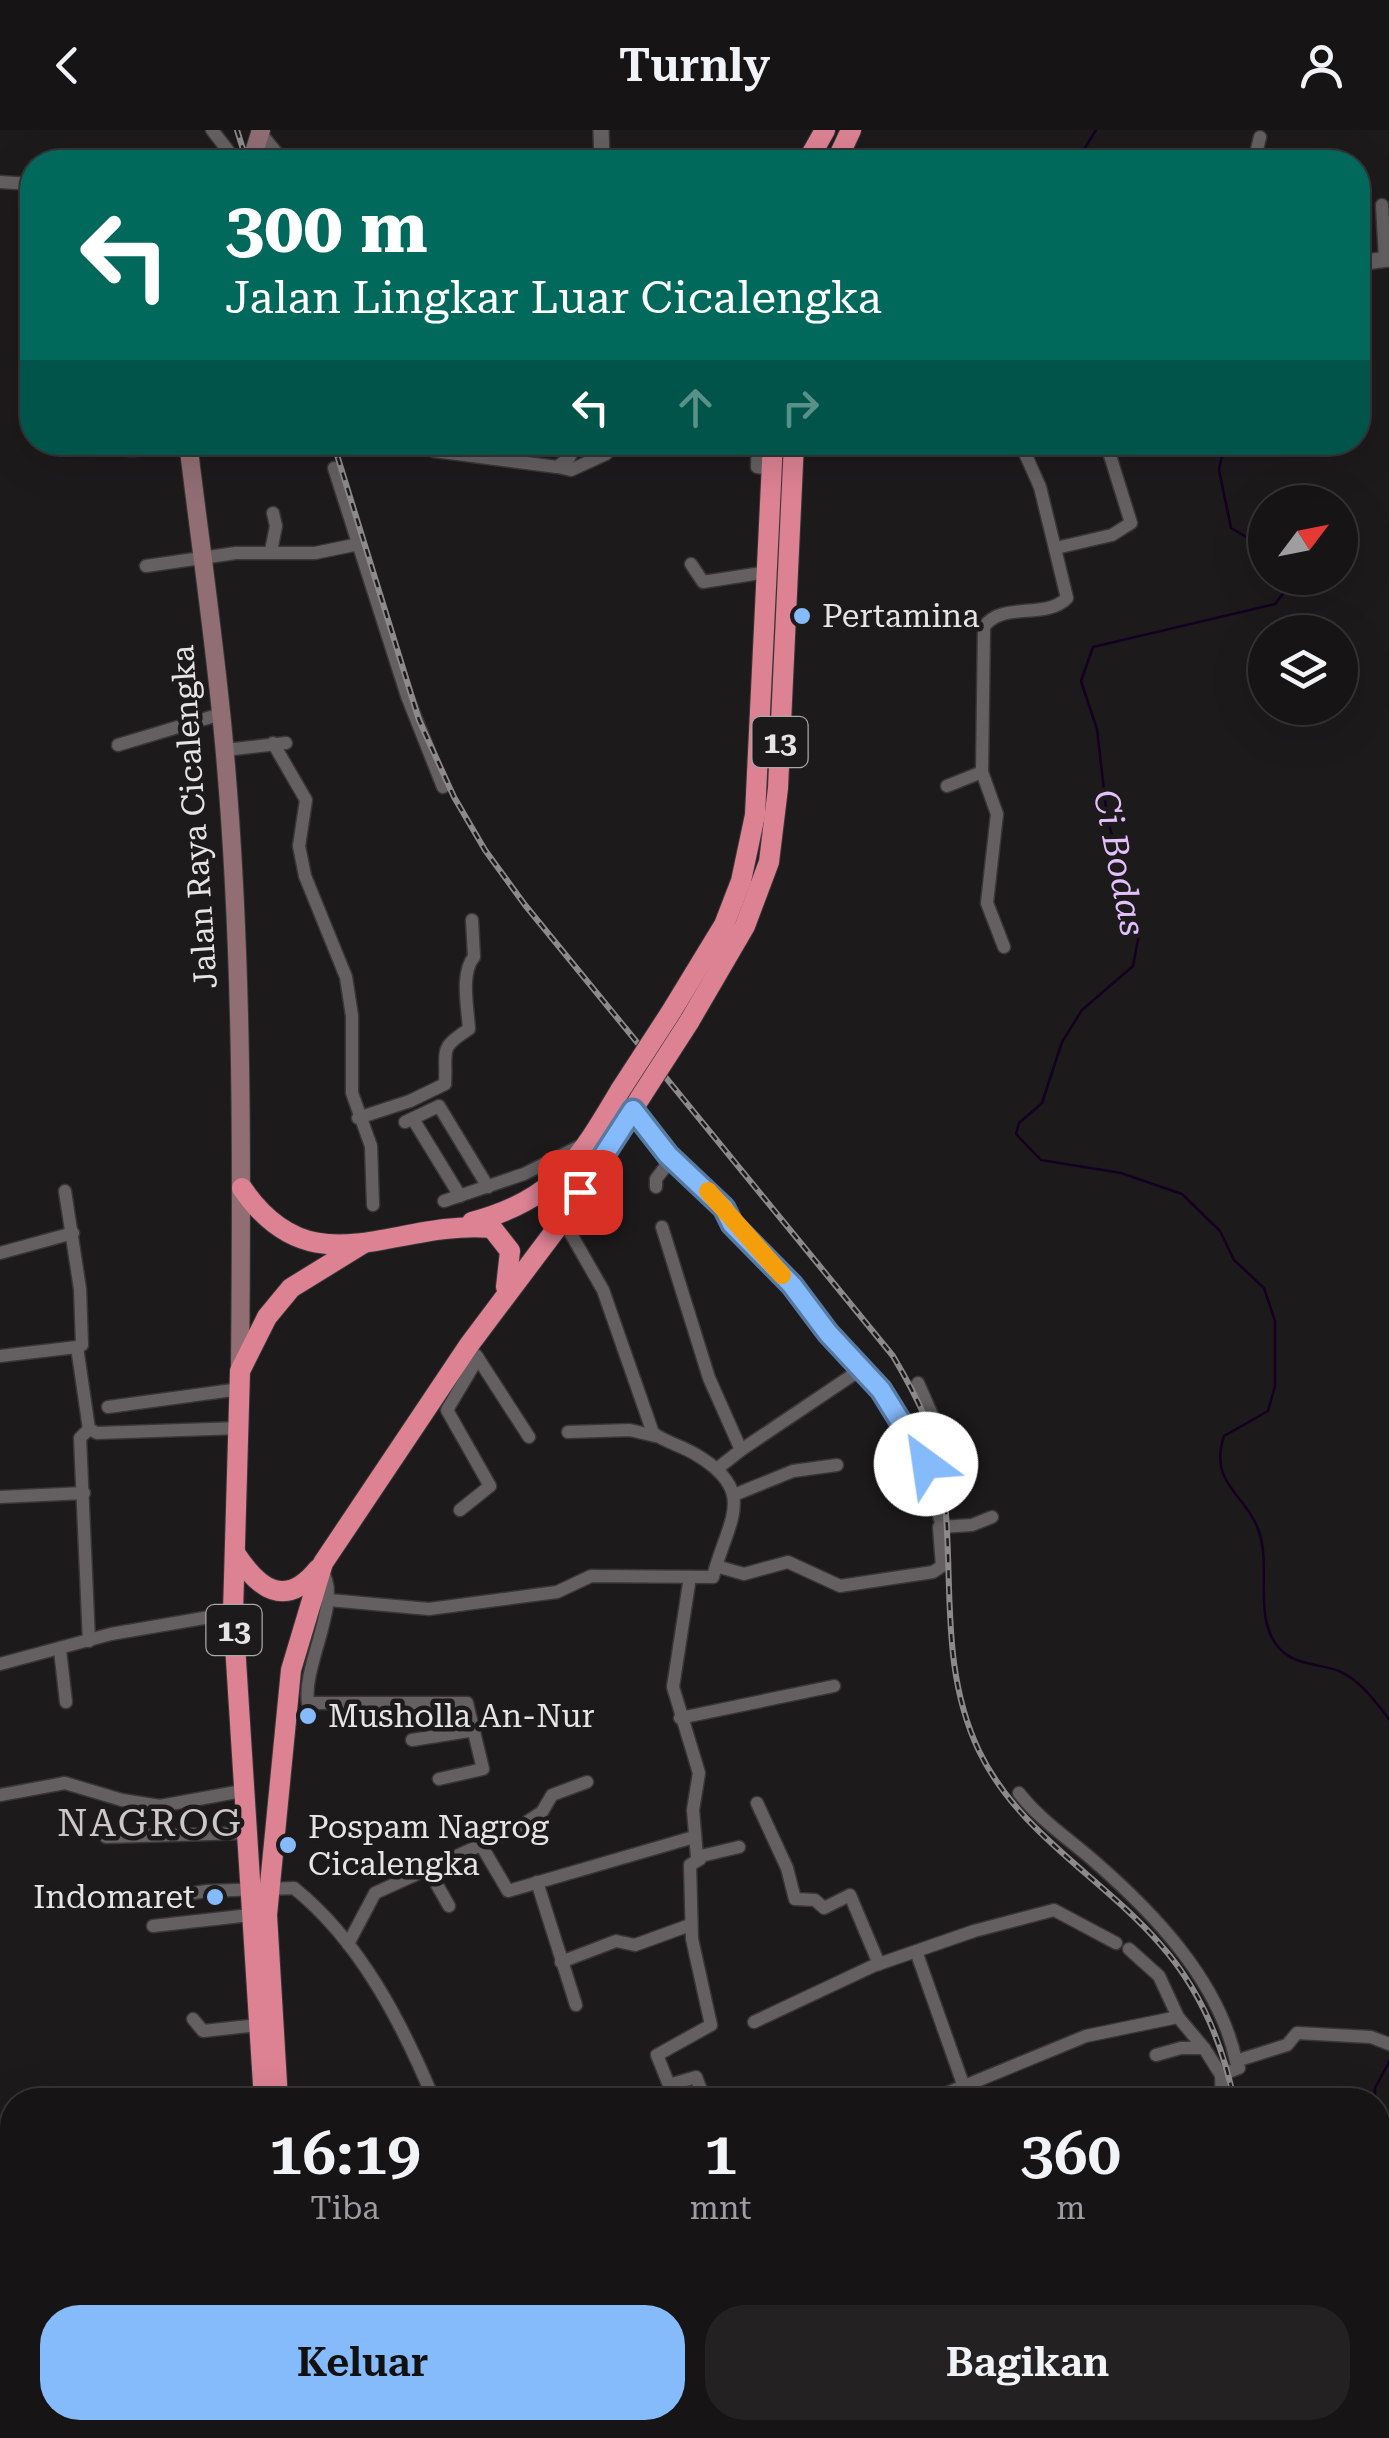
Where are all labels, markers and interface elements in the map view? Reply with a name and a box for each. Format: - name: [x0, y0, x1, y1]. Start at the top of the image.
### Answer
- icon: back: [40, 38, 95, 93]
- icon: person: [1294, 38, 1349, 93]
- text: Turnly: [619, 39, 770, 92]
- text: 300 m: [225, 187, 428, 269]
- icon: left: [60, 190, 190, 320]
- text: Jalan Lingkar Luar Cicalengka: [225, 271, 882, 324]
- icon: left: [563, 380, 618, 435]
- icon: ahead: [668, 380, 723, 435]
- icon: right: [773, 380, 828, 435]
- north arrow: [1248, 485, 1358, 595]
- map controls: [1248, 485, 1358, 725]
- place label: Pertamina: [822, 597, 980, 635]
- marker: Pertamina: [791, 605, 813, 627]
- button: layers: [1248, 615, 1358, 725]
- street label: Jalan Raya Cicalengka: [163, 644, 225, 990]
- road number: 13: [752, 717, 808, 767]
- water label: Ci Bodas: [1085, 786, 1153, 940]
- pin: [538, 1150, 623, 1235]
- icon: arrive: [553, 1165, 608, 1220]
- position arrow: [874, 1412, 978, 1516]
- road number: 13: [206, 1605, 262, 1655]
- place label: Musholla An-Nur: [328, 1697, 595, 1735]
- marker: Musholla An-Nur: [297, 1705, 319, 1727]
- district label: NAGROG: [57, 1801, 243, 1845]
- place label: Pospam Nagrog Cicalengka: [308, 1808, 550, 1883]
- marker: Pospam Nagrog Cicalengka: [277, 1834, 299, 1856]
- place label: Indomaret: [33, 1878, 195, 1916]
- marker: Indomaret: [204, 1886, 226, 1908]
- text: 16:19: [269, 2118, 421, 2189]
- text: 1: [704, 2118, 737, 2189]
- text: 360: [1020, 2118, 1121, 2189]
- text: Tiba: [310, 2189, 380, 2227]
- text: mnt: [690, 2189, 752, 2227]
- text: m: [1056, 2189, 1085, 2227]
- button: Keluar: [40, 2305, 685, 2420]
- button: Bagikan: [705, 2305, 1350, 2420]

